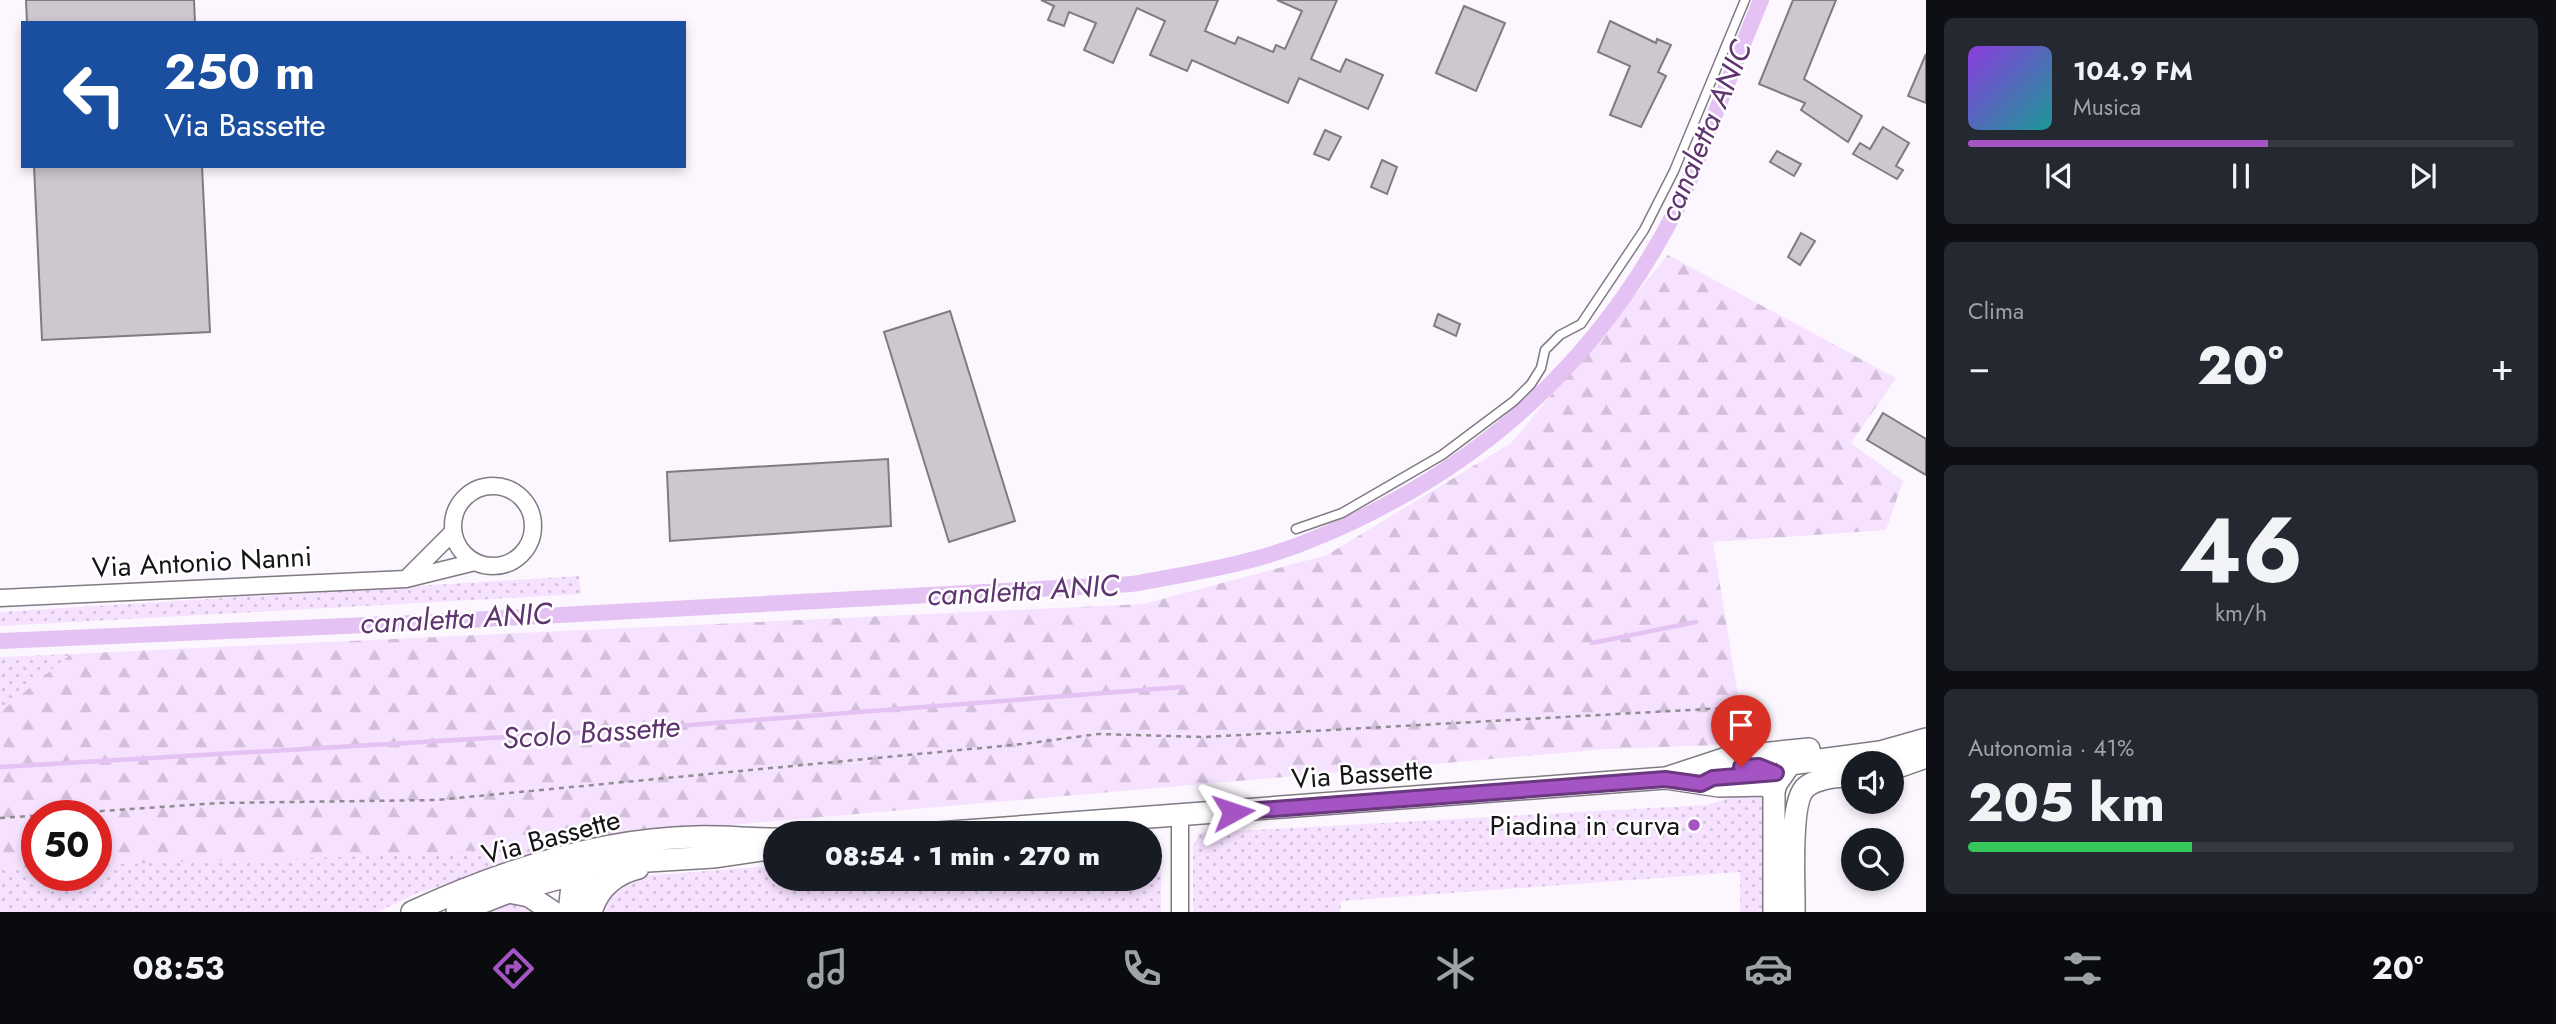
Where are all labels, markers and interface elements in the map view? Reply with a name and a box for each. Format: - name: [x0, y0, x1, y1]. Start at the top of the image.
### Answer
- water label: canaletta ANIC: [1648, 33, 1763, 228]
- text: 250 m: [164, 37, 315, 107]
- icon: left: [49, 49, 140, 140]
- text: 104.9 FM: [2073, 52, 2193, 90]
- text: Musica: [2073, 90, 2141, 124]
- text: Via Bassette: [164, 102, 326, 148]
- icon: previous: [2040, 157, 2078, 195]
- icon: pause: [2222, 157, 2260, 195]
- icon: next: [2404, 157, 2442, 195]
- text: Clima: [1968, 294, 2024, 328]
- text: 20°: [2197, 328, 2284, 404]
- text: −: [1968, 339, 1990, 394]
- text: +: [2491, 339, 2514, 394]
- text: 46: [2179, 485, 2303, 616]
- street label: Via Antonio Nanni: [91, 536, 313, 588]
- water label: canaletta ANIC: [926, 563, 1121, 617]
- water label: canaletta ANIC: [359, 591, 554, 645]
- text: km/h: [2215, 596, 2267, 630]
- pin: [1711, 695, 1771, 767]
- water label: Scolo Bassette: [501, 704, 681, 760]
- icon: arrive: [1722, 706, 1760, 744]
- text: Autonomia · 41%: [1968, 731, 2134, 765]
- street label: Via Bassette: [1290, 749, 1434, 799]
- map controls: [1841, 751, 1904, 891]
- button: sound: [1841, 751, 1904, 814]
- text: 205 km: [1968, 765, 2165, 841]
- position arrow: [1196, 775, 1270, 849]
- street label: Via Bassette: [477, 799, 625, 875]
- speed limit sign: 50: [21, 800, 112, 891]
- place label: Piadina in curva: [1489, 805, 1680, 846]
- marker: Piadina in curva: [1686, 817, 1702, 833]
- button: search: [1841, 828, 1904, 891]
- text: 08:54 · 1 min · 270 m: [825, 837, 1100, 875]
- icon: directions: [489, 944, 538, 993]
- icon: music: [803, 944, 852, 993]
- icon: phone: [1117, 944, 1166, 993]
- icon: climate: [1431, 944, 1480, 993]
- icon: car: [1744, 944, 1793, 993]
- icon: filters: [2058, 944, 2107, 993]
- text: 08:53: [132, 945, 224, 991]
- text: 20°: [2372, 945, 2424, 991]

